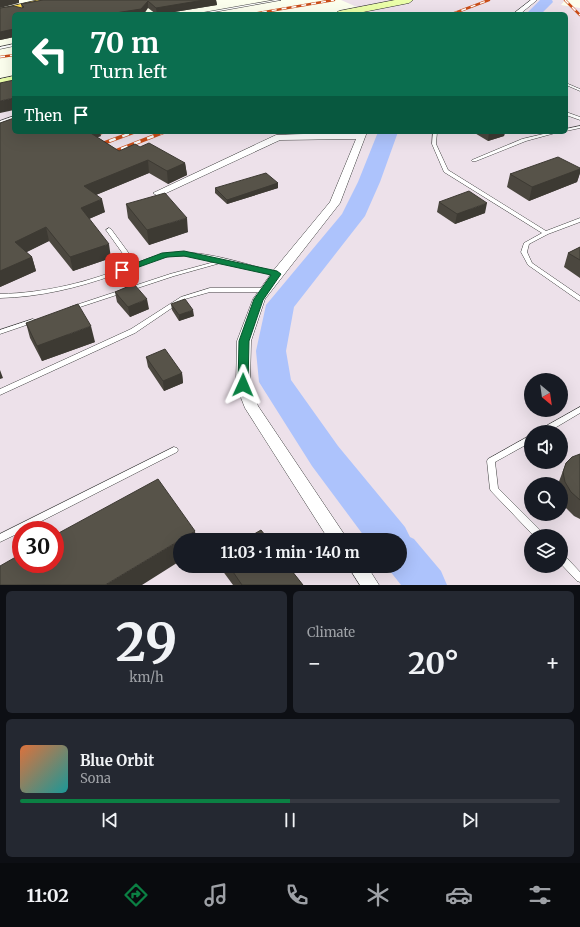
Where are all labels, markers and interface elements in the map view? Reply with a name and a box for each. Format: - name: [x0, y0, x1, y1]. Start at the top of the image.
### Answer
- text: 70 m: [90, 25, 159, 61]
- icon: left: [24, 28, 76, 80]
- text: Turn left: [90, 60, 167, 83]
- icon: arrive: [70, 104, 92, 126]
- text: Then: [24, 106, 62, 125]
- pin: [105, 253, 139, 287]
- icon: arrive: [111, 259, 133, 281]
- position arrow: [222, 364, 264, 406]
- north arrow: [524, 373, 568, 417]
- map controls: [524, 373, 568, 573]
- button: sound: [524, 425, 568, 469]
- button: search: [524, 477, 568, 521]
- speed limit sign: 30: [12, 521, 64, 573]
- button: layers: [524, 529, 568, 573]
- text: 11:03 · 1 min · 140 m: [220, 543, 360, 562]
- text: 29: [116, 610, 177, 675]
- text: Climate: [307, 624, 355, 641]
- text: 20°: [408, 644, 459, 682]
- text: −: [307, 649, 322, 677]
- text: +: [545, 649, 560, 677]
- text: km/h: [129, 669, 164, 686]
- text: Blue Orbit: [80, 751, 154, 770]
- text: Sona: [80, 770, 111, 787]
- icon: previous: [99, 809, 121, 831]
- icon: pause: [279, 809, 301, 831]
- icon: next: [459, 809, 481, 831]
- icon: directions: [122, 881, 150, 909]
- icon: music: [202, 881, 230, 909]
- icon: phone: [283, 881, 311, 909]
- icon: climate: [364, 881, 392, 909]
- icon: car: [445, 881, 473, 909]
- icon: filters: [526, 881, 554, 909]
- text: 11:02: [26, 884, 69, 907]

